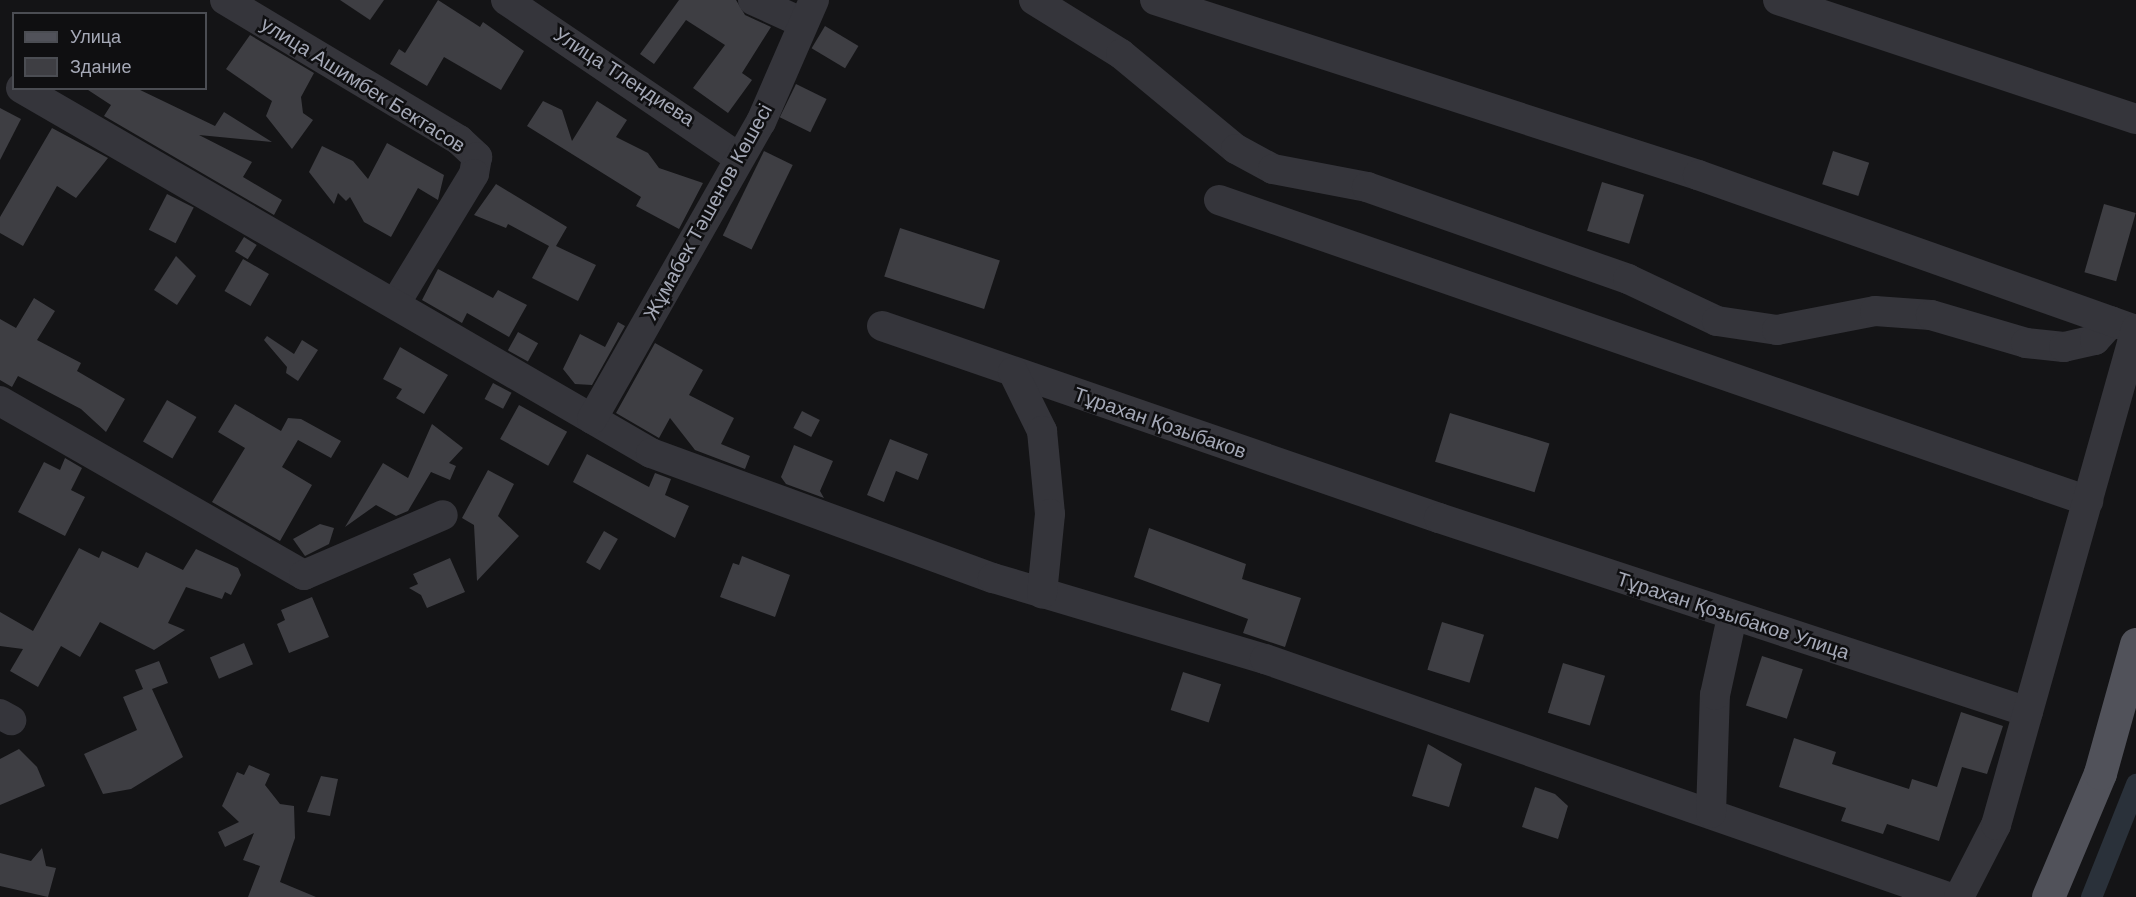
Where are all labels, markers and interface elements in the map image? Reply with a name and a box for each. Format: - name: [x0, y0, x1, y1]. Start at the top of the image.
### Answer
- legend: [12, 12, 207, 90]
- street label: улица Ашимбек Бектасов: [256, 12, 470, 158]
- street label: Улица Тлендиева: [549, 23, 699, 131]
- text: Улица: [70, 27, 121, 47]
- text: Здание: [70, 57, 131, 77]
- street label: Жұмабек Тәшенов Көшесі: [639, 100, 777, 324]
- street label: Тұрахан Қозыбаков: [1071, 382, 1249, 464]
- street label: Тұрахан Қозыбаков Улица: [1614, 567, 1852, 665]

